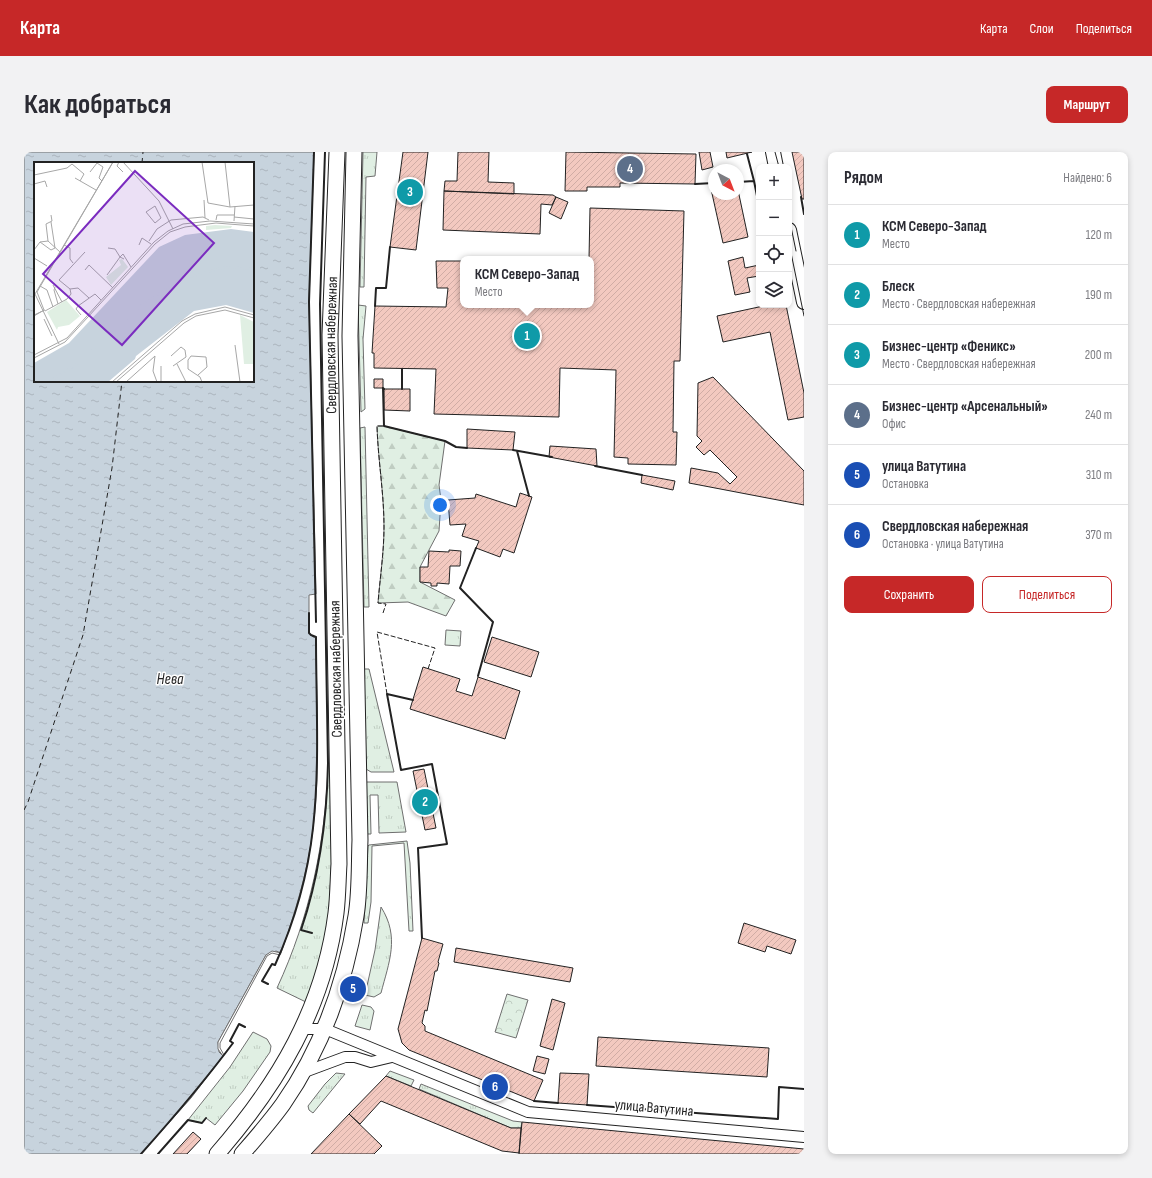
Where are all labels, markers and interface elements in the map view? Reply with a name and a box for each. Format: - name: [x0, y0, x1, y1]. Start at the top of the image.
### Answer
- text: Карта: [20, 17, 60, 40]
- text: Карта: [980, 20, 1008, 37]
- text: Слои: [1030, 20, 1054, 37]
- text: Поделиться: [1076, 20, 1132, 37]
- button: Маршрут: [1046, 86, 1128, 123]
- text: Как добраться: [24, 88, 171, 121]
- pin: 4: [617, 154, 643, 184]
- inset map: [34, 162, 254, 382]
- north arrow: [708, 164, 744, 200]
- map controls: [756, 164, 792, 308]
- button: +: [756, 164, 792, 200]
- text: Рядом: [844, 168, 883, 188]
- text: Найдено: 6: [1063, 170, 1112, 186]
- pin: 3: [397, 177, 423, 207]
- button: −: [756, 200, 792, 236]
- text: КСМ Северо-Запад: [882, 217, 987, 236]
- text: 1: [854, 227, 860, 243]
- text: 120 m: [1086, 227, 1112, 243]
- button: locate: [756, 236, 792, 272]
- text: Место: [882, 236, 910, 252]
- popup: [460, 256, 594, 308]
- text: КСМ Северо-Запад: [475, 265, 579, 284]
- button: layers: [756, 272, 792, 308]
- street label: Свердловская набережная: [320, 276, 342, 414]
- text: Блеск: [882, 277, 915, 296]
- text: Место: [475, 284, 503, 300]
- text: 2: [854, 287, 860, 303]
- text: 190 m: [1085, 287, 1112, 303]
- text: Место · Свердловская набережная: [882, 296, 1036, 312]
- pin: 1: [514, 321, 540, 351]
- text: Бизнес-центр «Феникс»: [882, 337, 1016, 356]
- text: 3: [854, 347, 860, 363]
- text: 200 m: [1085, 347, 1112, 363]
- text: Место · Свердловская набережная: [882, 356, 1036, 372]
- text: Бизнес-центр «Арсенальный»: [882, 397, 1048, 416]
- text: 4: [854, 407, 860, 423]
- text: 240 m: [1085, 407, 1112, 423]
- text: Офис: [882, 416, 906, 432]
- text: улица Ватутина: [882, 457, 966, 476]
- text: 5: [854, 467, 860, 483]
- text: 310 m: [1086, 467, 1112, 483]
- text: Остановка: [882, 476, 929, 492]
- your location: [430, 495, 450, 515]
- text: Свердловская набережная: [882, 517, 1028, 536]
- text: 6: [854, 527, 860, 543]
- text: 370 m: [1085, 527, 1112, 543]
- text: Остановка · улица Ватутина: [882, 536, 1004, 552]
- button: Сохранить: [844, 576, 974, 613]
- button: Поделиться: [982, 576, 1112, 613]
- street label: Свердловская набережная: [325, 600, 347, 738]
- water label: Нева: [156, 670, 184, 689]
- pin: 2: [412, 787, 438, 817]
- pin: 5: [340, 974, 366, 1004]
- pin: 6: [482, 1072, 508, 1102]
- street label: улица Ватутина: [614, 1095, 694, 1121]

